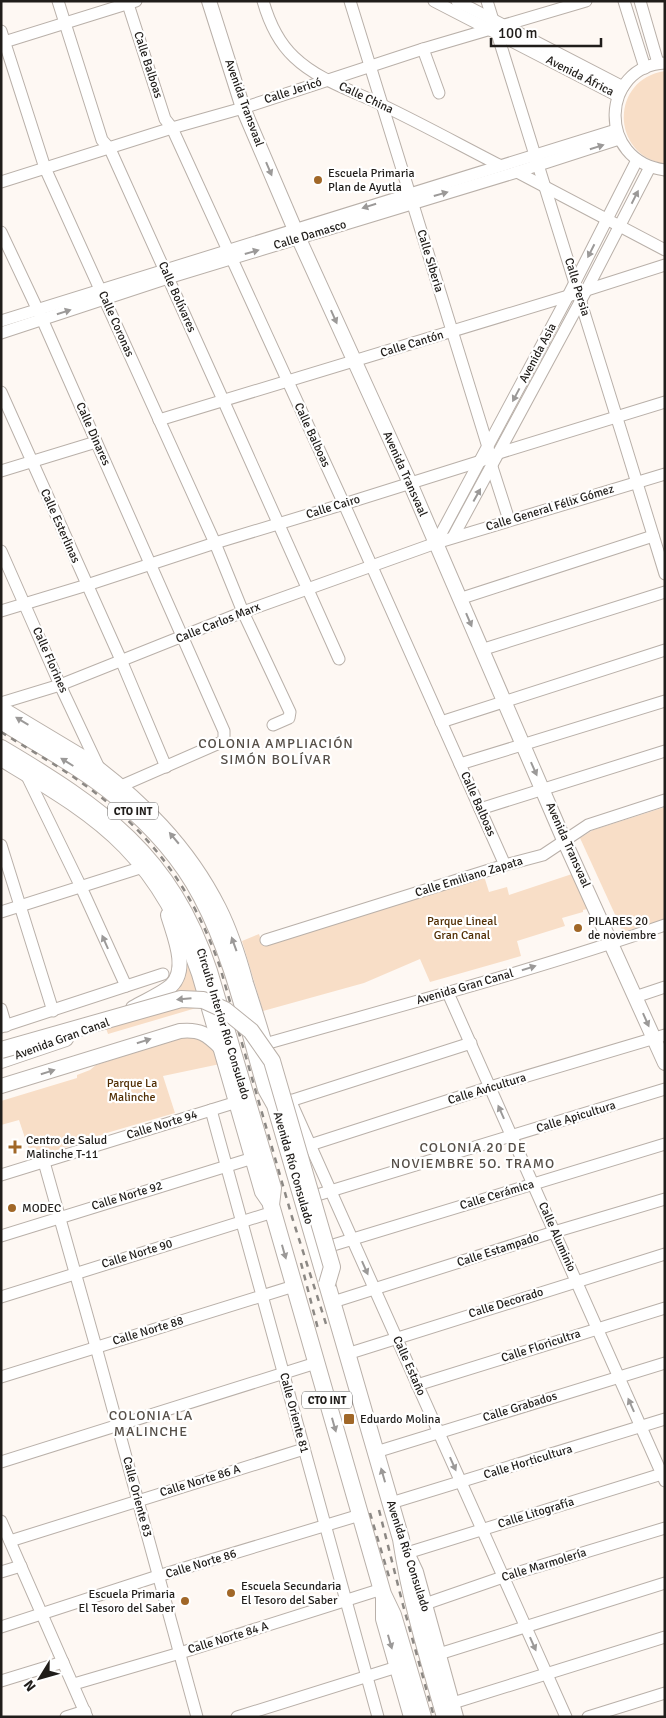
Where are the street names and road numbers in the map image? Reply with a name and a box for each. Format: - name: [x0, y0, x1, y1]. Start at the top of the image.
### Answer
- street label: Calle Balboas: [130, 30, 166, 100]
- street label: Avenida África: [543, 52, 617, 100]
- street label: Avenida Transvaal: [221, 57, 267, 149]
- street label: Calle Jericó: [262, 75, 324, 107]
- street label: Calle China: [336, 79, 396, 117]
- street label: Calle Damasco: [272, 217, 348, 253]
- street label: Calle Siberia: [413, 228, 447, 294]
- street label: Calle Persia: [561, 256, 593, 318]
- street label: Calle Bolívares: [155, 259, 199, 335]
- street label: Calle Coronas: [95, 289, 137, 359]
- street label: Avenida Asia: [516, 321, 560, 385]
- street label: Calle Cantón: [379, 327, 445, 361]
- street label: Calle Dinares: [72, 400, 114, 468]
- street label: Calle Balboas: [291, 400, 333, 470]
- street label: Avenida Transvaal: [379, 429, 431, 520]
- street label: Calle General Félix Gómez: [484, 481, 616, 535]
- street label: Calle Esterlinas: [37, 486, 83, 566]
- street label: Calle Cairo: [304, 492, 362, 522]
- street label: Calle Carlos Marx: [174, 599, 263, 647]
- street label: Calle Florines: [29, 625, 71, 695]
- street label: Calle Balboas: [457, 769, 499, 839]
- street label: Avenida Transvaal: [542, 800, 594, 891]
- road number: CTO INT: [108, 802, 158, 819]
- street label: Calle Emiliano Zapata: [413, 853, 525, 901]
- street label: Circuito Interior Río Consulado: [193, 946, 253, 1102]
- street label: Avenida Gran Canal: [415, 966, 516, 1008]
- street label: Avenida Gran Canal: [12, 1015, 112, 1063]
- street label: Calle Avicultura: [446, 1070, 528, 1108]
- street label: Calle Apicultura: [534, 1098, 618, 1136]
- street label: Calle Norte 94: [125, 1107, 200, 1143]
- street label: Avenida Río Consulado: [270, 1110, 316, 1226]
- street label: Calle Cerámica: [458, 1177, 536, 1213]
- street label: Calle Norte 92: [90, 1178, 164, 1214]
- street label: Calle Aluminio: [535, 1200, 579, 1274]
- street label: Calle Estampado: [455, 1230, 541, 1270]
- street label: Calle Norte 90: [100, 1236, 174, 1272]
- street label: Calle Decorado: [467, 1285, 545, 1321]
- street label: Calle Norte 88: [111, 1313, 185, 1349]
- street label: Calle Floricultra: [499, 1326, 583, 1366]
- street label: Calle Estaño: [389, 1334, 429, 1398]
- street label: Calle Oriente 81: [276, 1371, 312, 1455]
- street label: Calle Grabados: [481, 1389, 559, 1425]
- road number: CTO INT: [302, 1392, 352, 1408]
- street label: Calle Horticultura: [482, 1441, 574, 1483]
- street label: Calle Oriente 83: [119, 1455, 155, 1539]
- street label: Calle Norte 86 A: [158, 1461, 243, 1500]
- street label: Calle Litografía: [496, 1494, 576, 1532]
- street label: Avenida Río Consulado: [383, 1498, 433, 1614]
- street label: Calle Marmolería: [500, 1545, 588, 1585]
- street label: Calle Norte 86: [164, 1546, 238, 1582]
- street label: Calle Norte 84 A: [186, 1618, 271, 1657]

